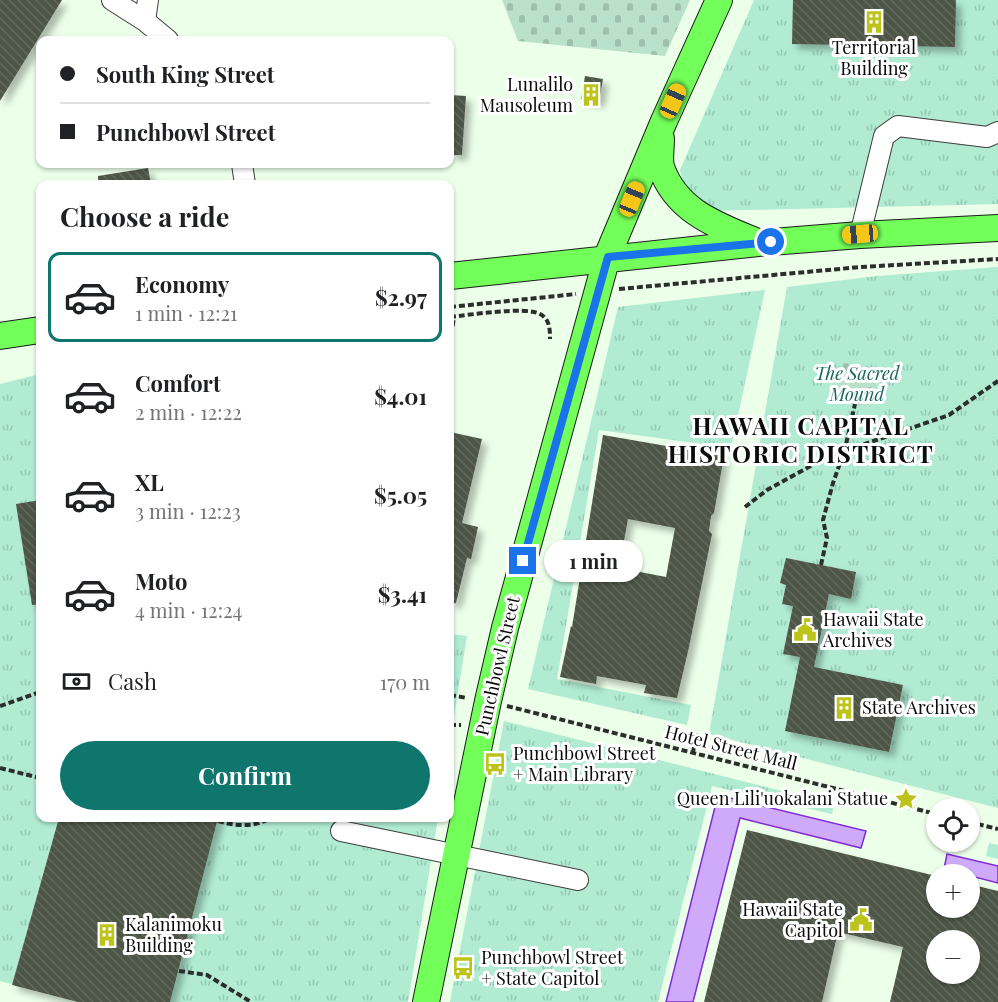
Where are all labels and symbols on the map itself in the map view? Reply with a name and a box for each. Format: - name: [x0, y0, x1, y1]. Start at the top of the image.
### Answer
- building icon: Territorial Building: [861, 9, 887, 35]
- place label: Territorial Building: [832, 35, 916, 80]
- place label: Lunalilo Mausoleum: [480, 72, 573, 117]
- car: [657, 81, 689, 121]
- building icon: Lunalilo Mausoleum: [578, 82, 604, 108]
- car: [617, 179, 647, 219]
- car: [841, 223, 879, 245]
- route start: [757, 228, 784, 255]
- park label: The Sacred Mound: [815, 361, 901, 406]
- district label: HAWAII CAPITAL HISTORIC DISTRICT: [668, 409, 934, 469]
- callout: 1 min: [544, 540, 643, 582]
- route end: [509, 547, 536, 574]
- street label: Punchbowl Street: [469, 593, 525, 738]
- place label: Hawaii State Archives: [822, 607, 924, 652]
- public building icon: Hawaii State Archives: [792, 617, 818, 643]
- building icon: State Archives: [831, 695, 857, 721]
- place label: State Archives: [862, 695, 976, 719]
- street label: Hotel Street Mall: [663, 719, 800, 775]
- place label: Punchbowl Street + Main Library: [513, 741, 656, 786]
- bus stop icon: Punchbowl Street + Main Library: [482, 751, 508, 777]
- place label: Queen Lili'uokalani Statue: [677, 786, 888, 810]
- place icon: Queen Lili'uokalani Statue: [893, 786, 919, 812]
- place label: Hawaii State Capitol: [742, 897, 843, 942]
- public building icon: Hawaii State Capitol: [848, 907, 874, 933]
- place label: Kalanimoku Building: [125, 912, 222, 957]
- building icon: Kalanimoku Building: [94, 922, 120, 948]
- place label: Punchbowl Street + State Capitol: [481, 945, 624, 990]
- bus stop icon: Punchbowl Street + State Capitol: [450, 955, 476, 981]

